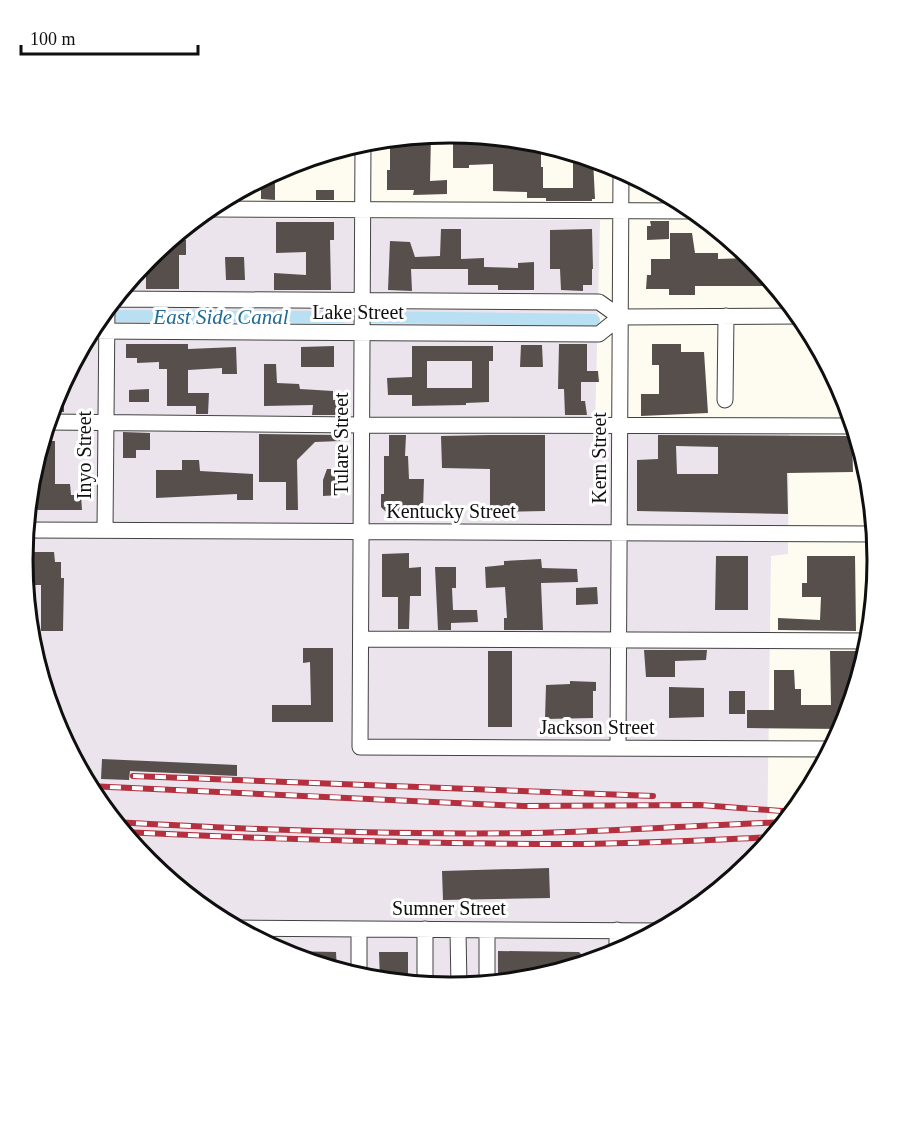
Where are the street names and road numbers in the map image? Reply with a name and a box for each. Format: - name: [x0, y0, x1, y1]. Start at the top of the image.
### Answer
- street label: Lake Street: [312, 301, 404, 323]
- street label: Tulare Street: [330, 392, 352, 496]
- street label: Inyo Street: [73, 410, 96, 499]
- street label: Kern Street: [588, 412, 610, 504]
- street label: Kentucky Street: [386, 500, 516, 523]
- street label: Jackson Street: [540, 716, 655, 738]
- street label: Sumner Street: [392, 897, 506, 919]

